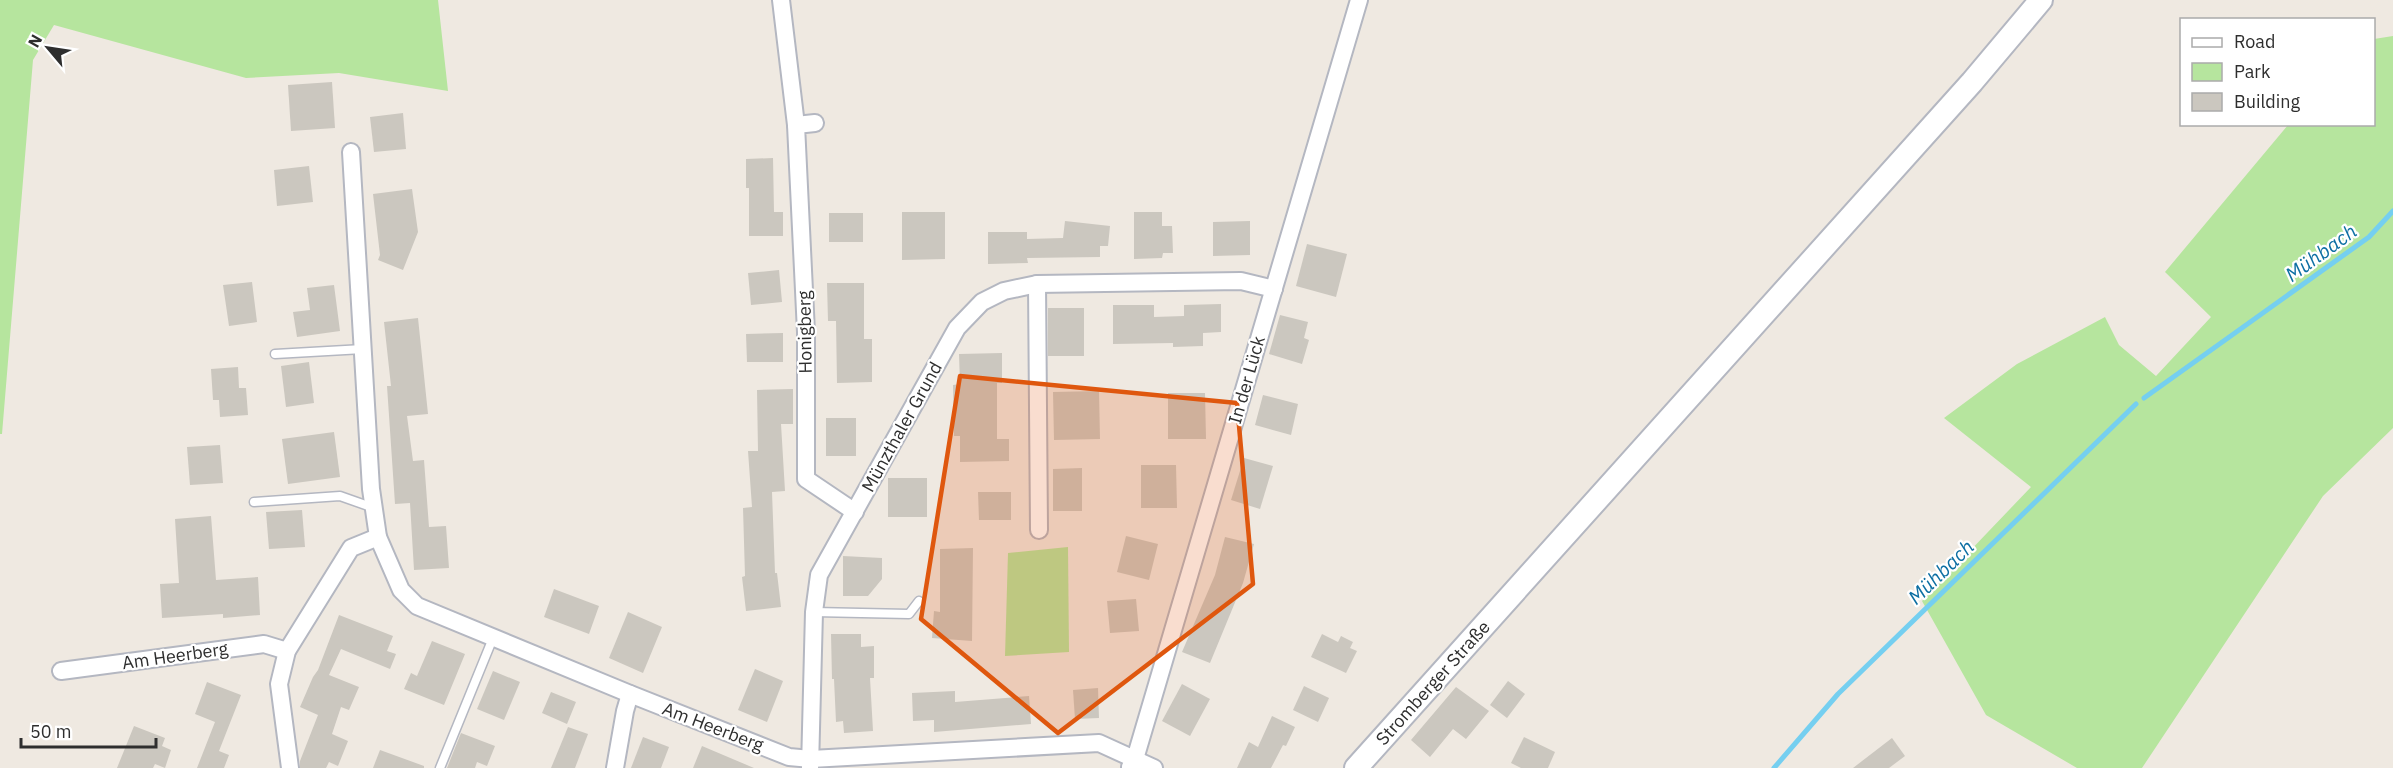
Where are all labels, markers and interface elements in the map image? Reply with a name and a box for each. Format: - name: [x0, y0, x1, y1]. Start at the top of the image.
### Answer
- north arrow: [18, 18, 78, 78]
- legend: [2180, 18, 2375, 126]
- text: Road: [2234, 30, 2275, 53]
- text: N: [23, 31, 46, 51]
- text: Park: [2234, 60, 2271, 83]
- text: Building: [2234, 90, 2301, 113]
- water label: Mühbach: [2279, 217, 2362, 288]
- street label: Honigberg: [792, 290, 817, 374]
- street label: In der Lück: [1223, 333, 1270, 427]
- street label: Münzthaler Grund: [856, 358, 947, 496]
- water label: Mühbach: [1902, 533, 1980, 610]
- street label: Stromberger Straße: [1371, 615, 1495, 750]
- street label: Am Heerberg: [121, 637, 230, 674]
- street label: Am Heerberg: [659, 697, 768, 757]
- scale bar: [21, 711, 156, 749]
- text: 50 m: [30, 720, 72, 743]

